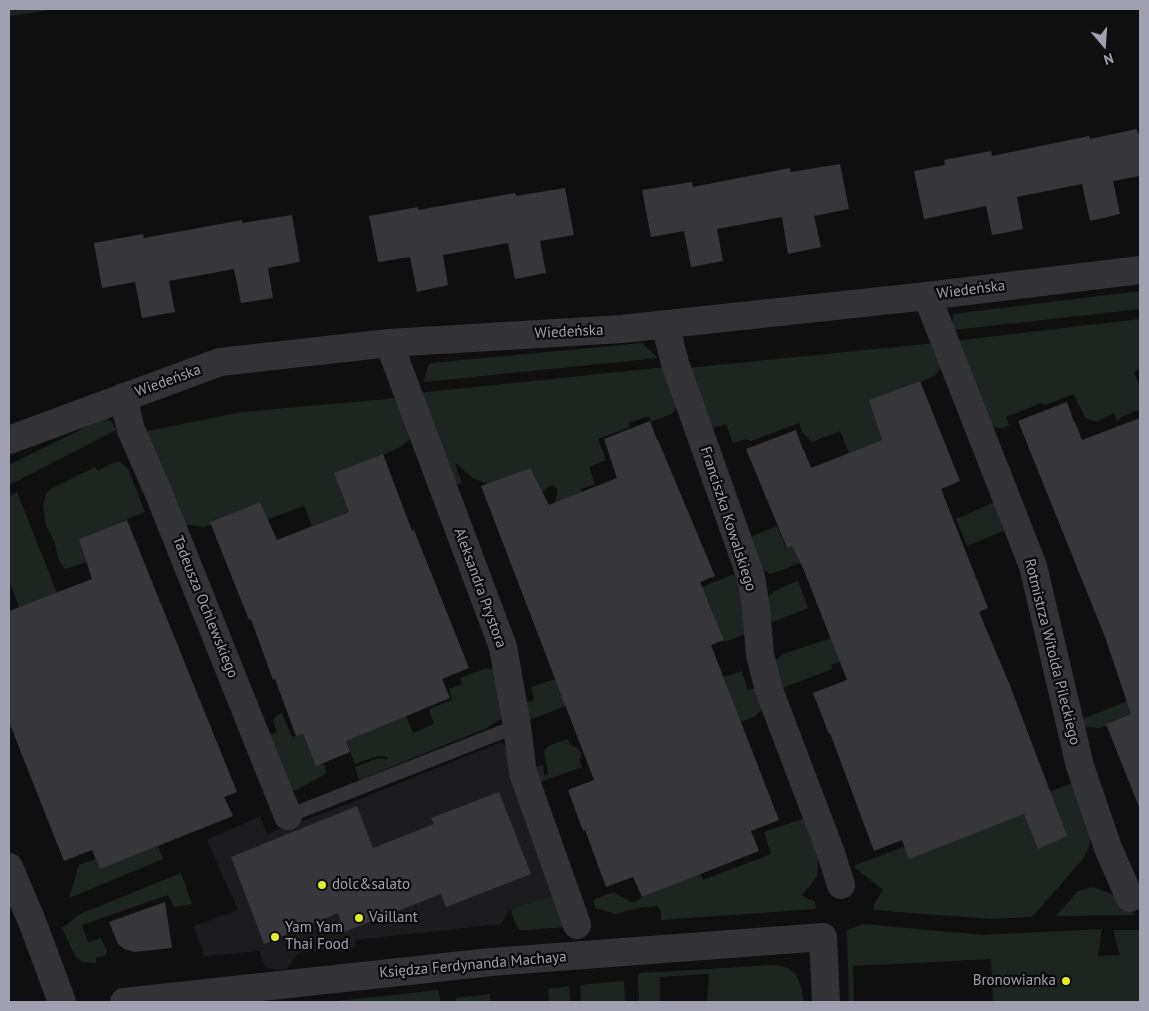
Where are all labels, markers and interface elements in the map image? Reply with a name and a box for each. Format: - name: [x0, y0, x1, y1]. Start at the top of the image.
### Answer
- north arrow: [1079, 20, 1129, 70]
- text: N: [1101, 49, 1116, 69]
- street label: Wiedeńska: [936, 277, 1006, 303]
- street label: Wiedeńska: [534, 321, 604, 343]
- street label: Wiedeńska: [133, 361, 203, 401]
- street label: Franciszka Kowalskiego: [696, 444, 760, 594]
- street label: Aleksandra Prystora: [450, 526, 510, 650]
- street label: Tadeusza Ochlewskiego: [168, 533, 242, 681]
- street label: Rotmistrza Witolda Pileckiego: [1020, 557, 1084, 747]
- place label: dolc&salato: [332, 876, 410, 894]
- marker: dolc&salato: [316, 879, 328, 891]
- place label: Vaillant: [369, 909, 418, 927]
- marker: Vaillant: [353, 912, 365, 924]
- place label: Yam Yam Thai Food: [285, 919, 349, 954]
- marker: Yam Yam Thai Food: [269, 931, 281, 943]
- street label: Księdza Ferdynanda Machaya: [379, 948, 567, 982]
- place label: Bronowianka: [973, 972, 1056, 990]
- marker: Bronowianka: [1060, 975, 1072, 987]

